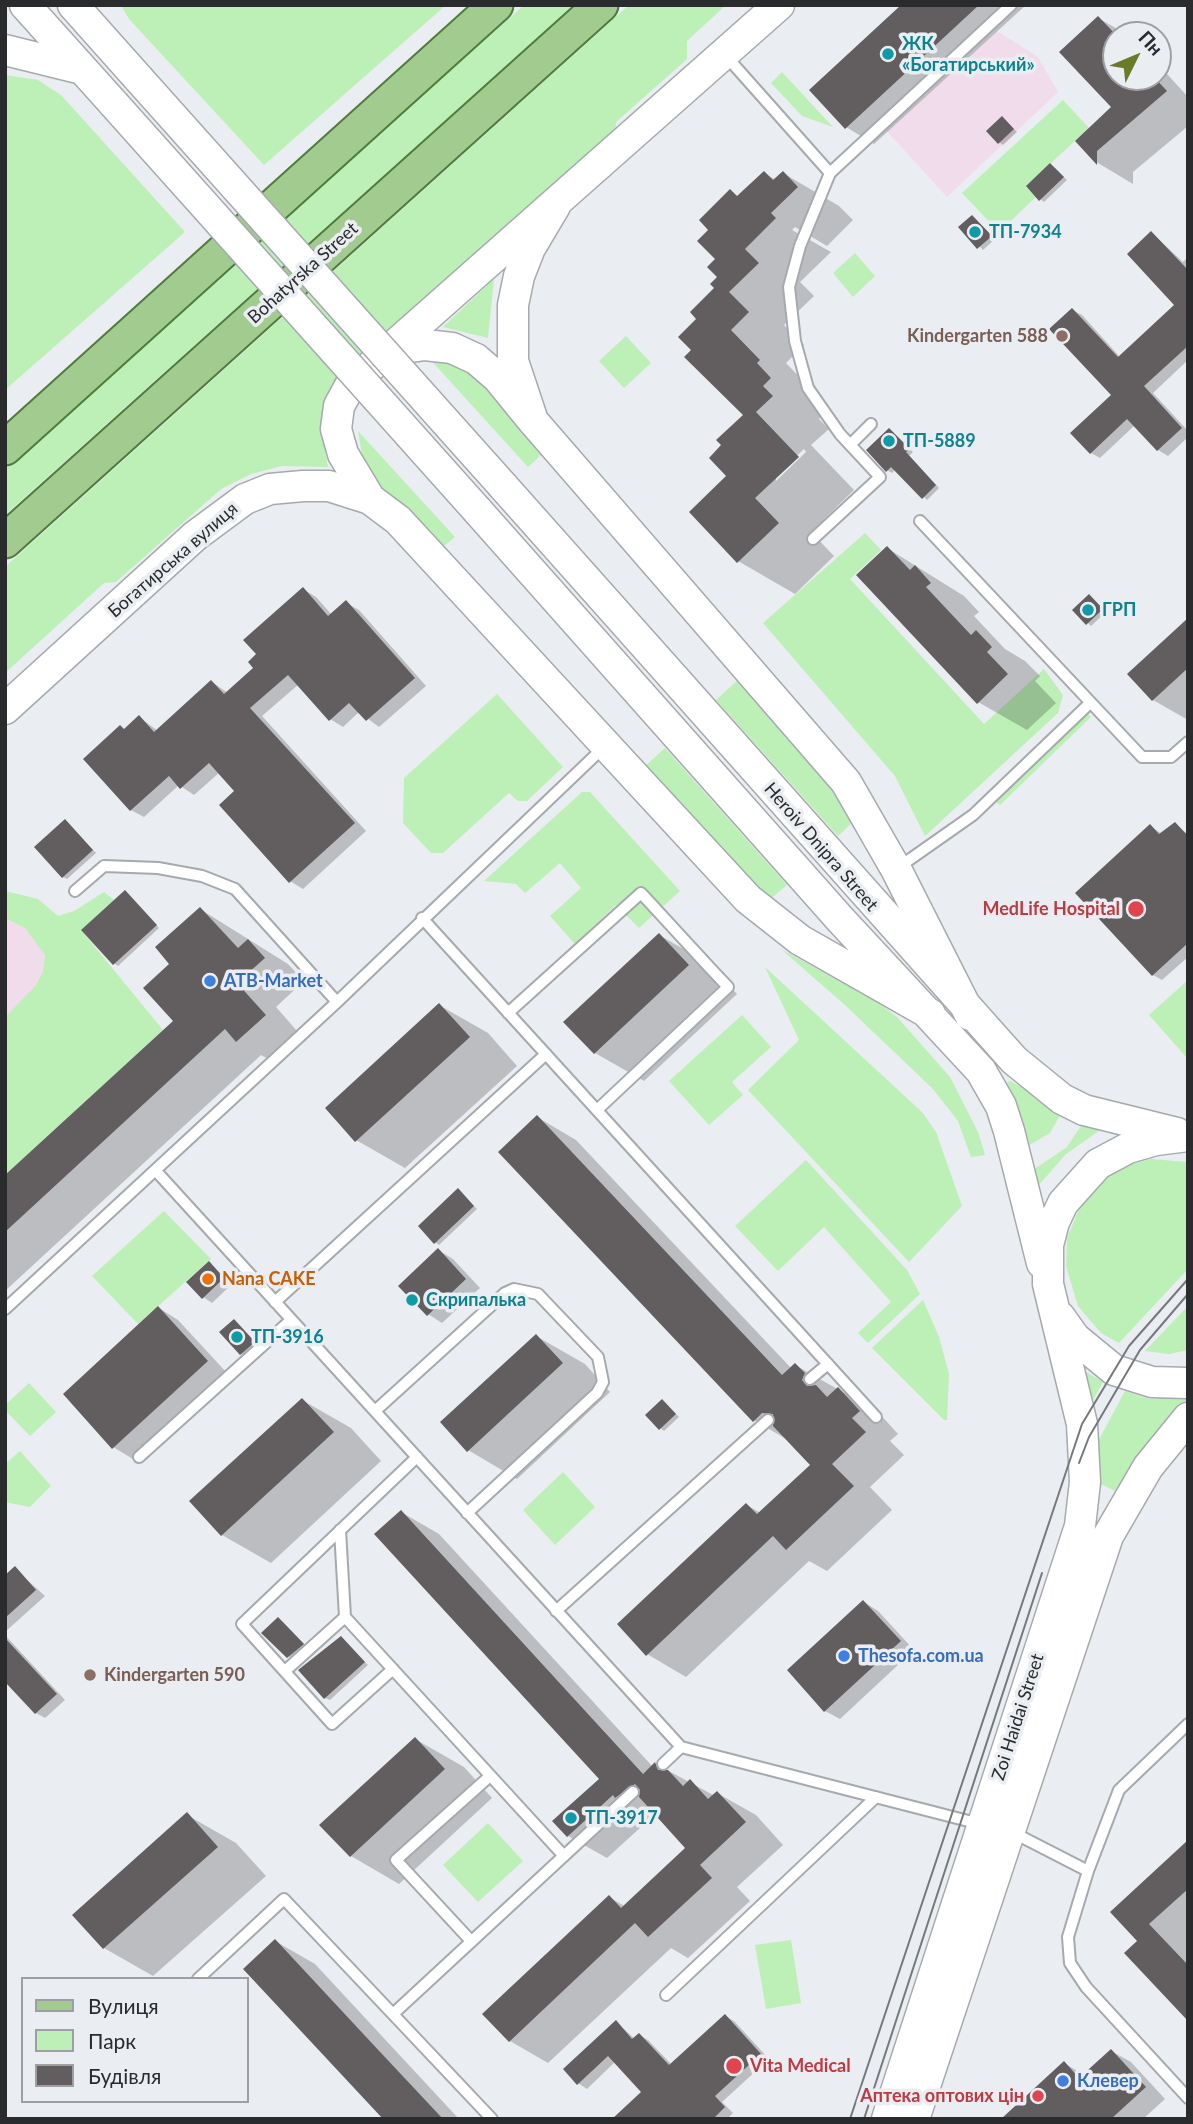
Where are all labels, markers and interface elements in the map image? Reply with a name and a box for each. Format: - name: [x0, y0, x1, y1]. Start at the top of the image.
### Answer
- north arrow: [1102, 21, 1172, 91]
- text: Пн: [1134, 26, 1168, 60]
- place label: ЖК «Богатирський»: [902, 33, 1035, 76]
- marker: ЖК «Богатирський»: [880, 46, 896, 62]
- street label: Bohatyrska Street: [243, 218, 363, 328]
- place label: ТП-7934: [989, 221, 1062, 243]
- marker: ТП-7934: [967, 224, 983, 240]
- place label: Kindergarten 588: [907, 325, 1048, 347]
- marker: Kindergarten 588: [1054, 328, 1070, 344]
- place label: ТП-5889: [903, 430, 976, 452]
- marker: ТП-5889: [881, 433, 897, 449]
- street label: Богатирська вулиця: [104, 498, 242, 622]
- place label: ГРП: [1102, 599, 1136, 621]
- marker: ГРП: [1080, 602, 1096, 618]
- street label: Heroiv Dnipra Street: [759, 778, 883, 916]
- place label: MedLife Hospital: [983, 898, 1120, 920]
- marker: MedLife Hospital: [1126, 899, 1146, 919]
- place label: ATB-Market: [224, 970, 323, 992]
- marker: ATB-Market: [202, 973, 218, 989]
- place label: Nana CAKE: [222, 1268, 316, 1290]
- marker: Nana CAKE: [200, 1271, 216, 1287]
- place label: Скрипалька: [426, 1289, 526, 1311]
- marker: Скрипалька: [404, 1292, 420, 1308]
- place label: ТП-3916: [251, 1326, 324, 1348]
- marker: ТП-3916: [229, 1329, 245, 1345]
- place label: Thesofa.com.ua: [858, 1645, 984, 1667]
- marker: Thesofa.com.ua: [836, 1648, 852, 1664]
- street label: Zoi Haidai Street: [987, 1651, 1049, 1783]
- place label: Kindergarten 590: [104, 1664, 245, 1686]
- marker: Kindergarten 590: [82, 1667, 98, 1683]
- place label: ТП-3917: [585, 1807, 658, 1829]
- marker: ТП-3917: [563, 1810, 579, 1826]
- legend: [21, 1977, 248, 2103]
- text: Вулиця: [88, 1993, 159, 2018]
- text: Парк: [88, 2028, 136, 2053]
- place label: Vita Medical: [750, 2055, 851, 2077]
- marker: Vita Medical: [724, 2056, 744, 2076]
- text: Будівля: [88, 2063, 161, 2088]
- place label: Клевер: [1077, 2070, 1139, 2092]
- marker: Клевер: [1055, 2073, 1071, 2089]
- place label: Аптека оптових цін: [860, 2085, 1024, 2107]
- marker: Аптека оптових цін: [1030, 2088, 1046, 2104]

